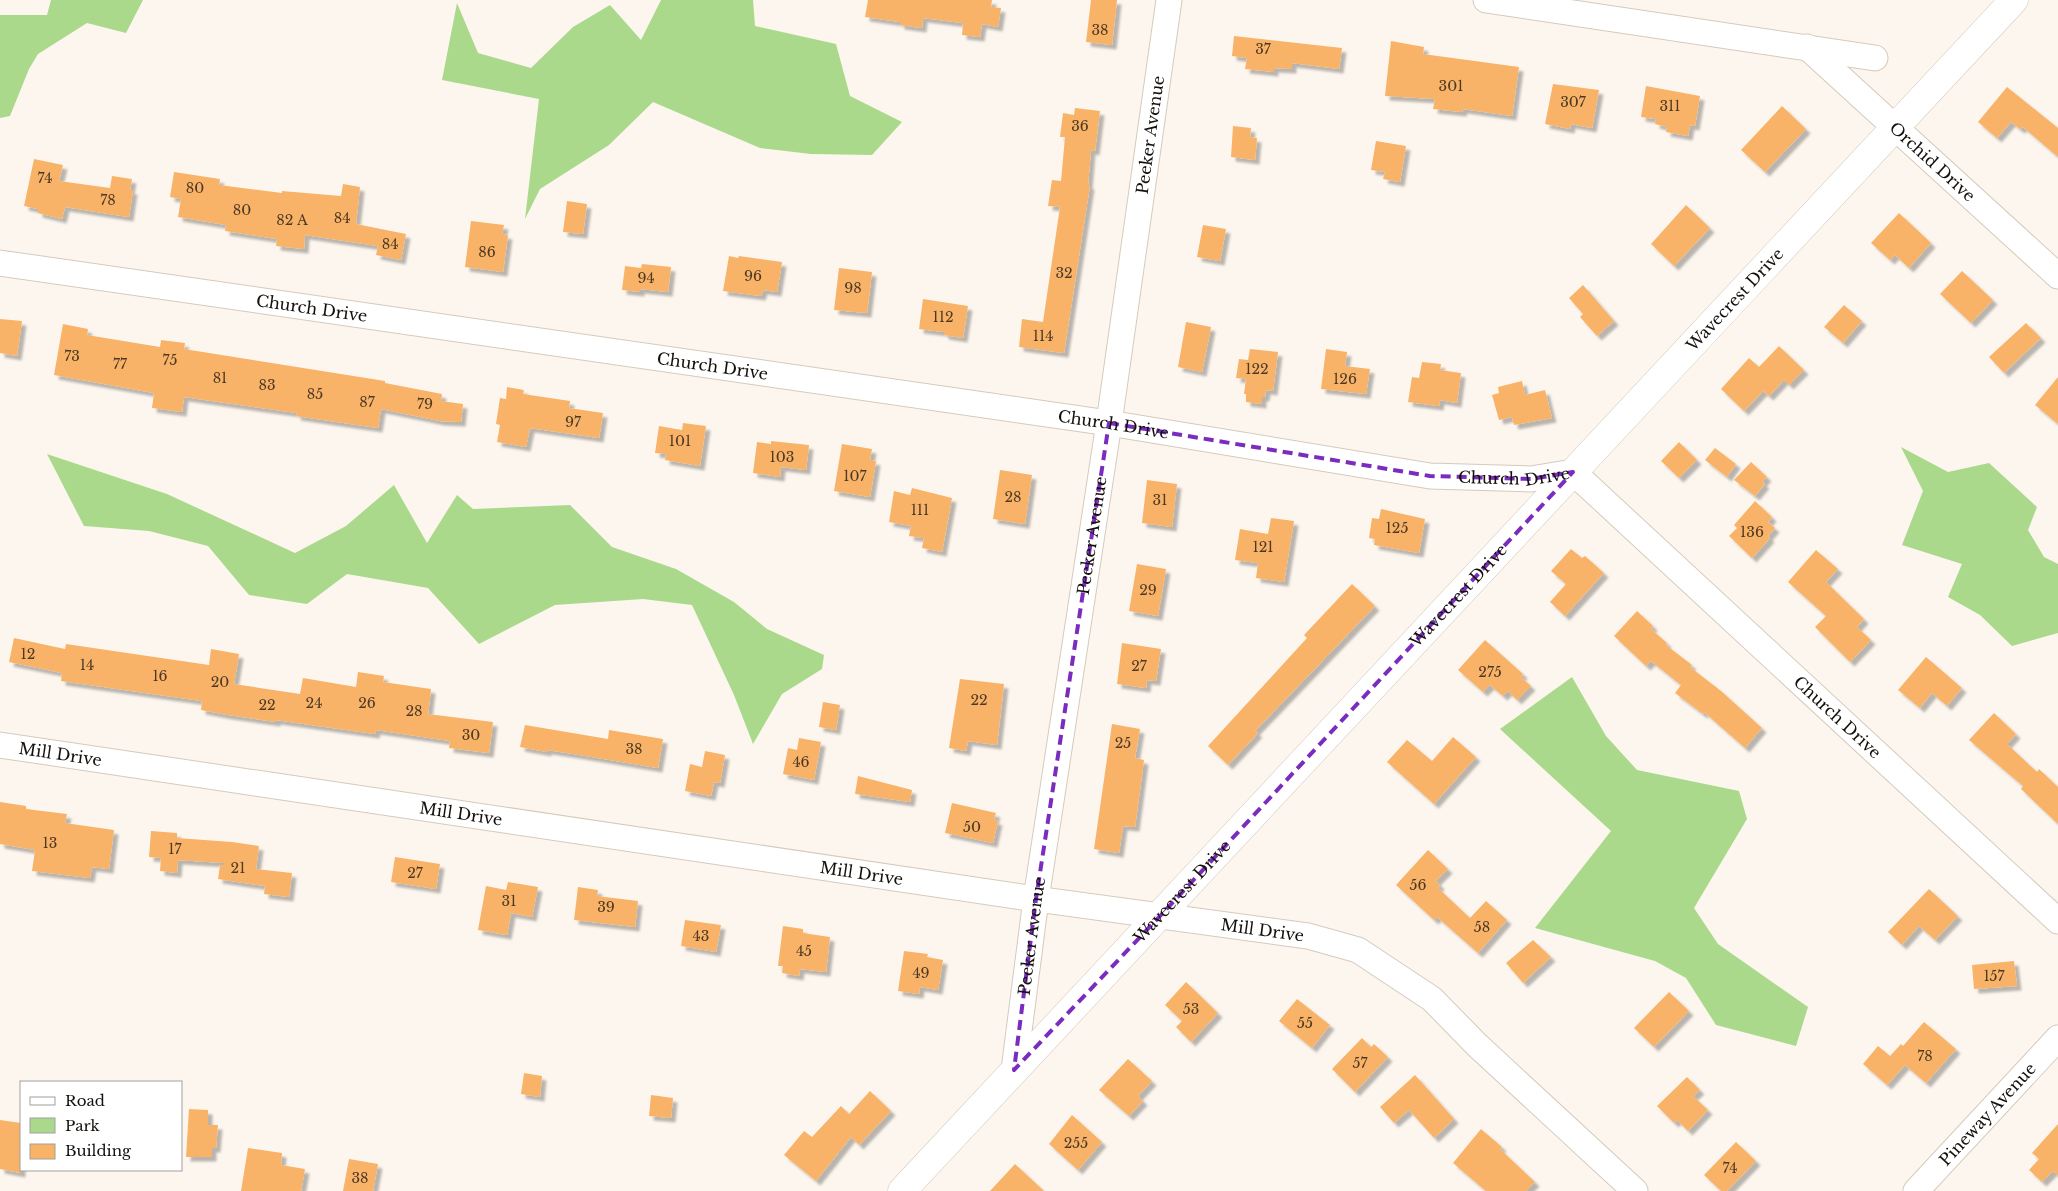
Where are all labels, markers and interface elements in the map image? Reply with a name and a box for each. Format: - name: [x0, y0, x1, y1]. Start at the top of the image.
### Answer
- house number: 38: [1091, 21, 1109, 39]
- house number: 37: [1255, 40, 1272, 58]
- street label: Peeker Avenue: [1132, 74, 1168, 195]
- house number: 301: [1439, 77, 1463, 95]
- house number: 307: [1560, 93, 1587, 111]
- house number: 311: [1659, 97, 1681, 115]
- house number: 36: [1071, 117, 1089, 135]
- street label: Orchid Drive: [1886, 118, 1980, 206]
- house number: 74: [38, 169, 52, 187]
- house number: 80: [186, 179, 204, 197]
- house number: 78: [100, 191, 116, 209]
- house number: 80: [233, 201, 251, 219]
- house number: 84: [334, 209, 350, 227]
- house number: 82 A: [276, 211, 308, 229]
- house number: 84: [382, 235, 398, 253]
- house number: 86: [478, 243, 496, 261]
- street label: Wavecrest Drive: [1681, 244, 1787, 356]
- house number: 32: [1055, 264, 1073, 282]
- house number: 96: [744, 267, 762, 285]
- house number: 94: [637, 269, 655, 287]
- house number: 98: [844, 279, 862, 297]
- street label: Church Drive: [255, 290, 369, 326]
- house number: 112: [932, 308, 954, 326]
- house number: 114: [1033, 327, 1053, 345]
- house number: 73: [64, 347, 80, 365]
- street label: Church Drive: [656, 348, 769, 384]
- house number: 75: [163, 351, 177, 369]
- house number: 77: [113, 355, 128, 373]
- house number: 122: [1245, 360, 1269, 378]
- house number: 81: [213, 369, 227, 387]
- house number: 126: [1333, 370, 1357, 388]
- house number: 83: [258, 376, 276, 394]
- house number: 85: [307, 385, 323, 403]
- house number: 87: [359, 393, 376, 411]
- house number: 79: [417, 395, 433, 413]
- street label: Church Drive: [1057, 406, 1170, 443]
- house number: 97: [565, 413, 582, 431]
- house number: 101: [669, 432, 691, 450]
- house number: 103: [770, 448, 794, 466]
- street label: Church Drive: [1458, 463, 1571, 490]
- house number: 107: [843, 467, 868, 485]
- street label: Peeker Avenue: [1073, 475, 1111, 596]
- house number: 28: [1004, 488, 1022, 506]
- house number: 31: [1153, 491, 1167, 509]
- house number: 111: [911, 501, 929, 519]
- house number: 125: [1386, 519, 1408, 537]
- house number: 136: [1740, 523, 1764, 541]
- house number: 121: [1252, 538, 1274, 556]
- street label: Wavecrest Drive: [1405, 540, 1511, 652]
- house number: 29: [1139, 581, 1157, 599]
- house number: 12: [21, 645, 35, 663]
- house number: 14: [80, 656, 94, 674]
- house number: 27: [1131, 657, 1148, 675]
- house number: 275: [1478, 663, 1502, 681]
- house number: 16: [152, 667, 168, 685]
- street label: Church Drive: [1790, 672, 1885, 762]
- house number: 20: [211, 673, 229, 691]
- house number: 22: [970, 691, 988, 709]
- house number: 24: [306, 694, 322, 712]
- house number: 26: [358, 694, 376, 712]
- house number: 22: [258, 696, 276, 714]
- house number: 28: [405, 702, 423, 720]
- house number: 30: [462, 726, 480, 744]
- house number: 25: [1115, 734, 1131, 752]
- street label: Mill Drive: [17, 738, 103, 770]
- house number: 38: [625, 740, 643, 758]
- house number: 46: [792, 753, 810, 771]
- street label: Mill Drive: [418, 797, 504, 830]
- house number: 50: [963, 818, 981, 836]
- house number: 13: [43, 834, 57, 852]
- street label: Wavecrest Drive: [1128, 836, 1235, 948]
- house number: 17: [168, 840, 183, 858]
- street label: Mill Drive: [819, 857, 904, 889]
- house number: 21: [231, 859, 245, 877]
- house number: 27: [407, 864, 424, 882]
- street label: Peeker Avenue: [1014, 875, 1049, 997]
- house number: 56: [1410, 876, 1426, 894]
- house number: 31: [502, 892, 516, 910]
- house number: 39: [597, 898, 615, 916]
- street label: Mill Drive: [1220, 914, 1305, 945]
- house number: 58: [1474, 918, 1490, 936]
- house number: 43: [693, 927, 709, 945]
- house number: 45: [796, 942, 812, 960]
- house number: 49: [912, 964, 930, 982]
- house number: 157: [1983, 967, 2006, 985]
- house number: 53: [1183, 1000, 1199, 1018]
- house number: 55: [1297, 1014, 1313, 1032]
- house number: 78: [1917, 1047, 1933, 1065]
- house number: 57: [1353, 1054, 1368, 1072]
- street label: Pineway Avenue: [1935, 1058, 2040, 1170]
- legend: [20, 1081, 182, 1171]
- text: Road: [65, 1091, 105, 1110]
- text: Park: [65, 1116, 101, 1135]
- house number: 255: [1064, 1134, 1088, 1152]
- text: Building: [65, 1141, 132, 1160]
- house number: 74: [1723, 1159, 1737, 1177]
- house number: 38: [351, 1169, 369, 1187]

